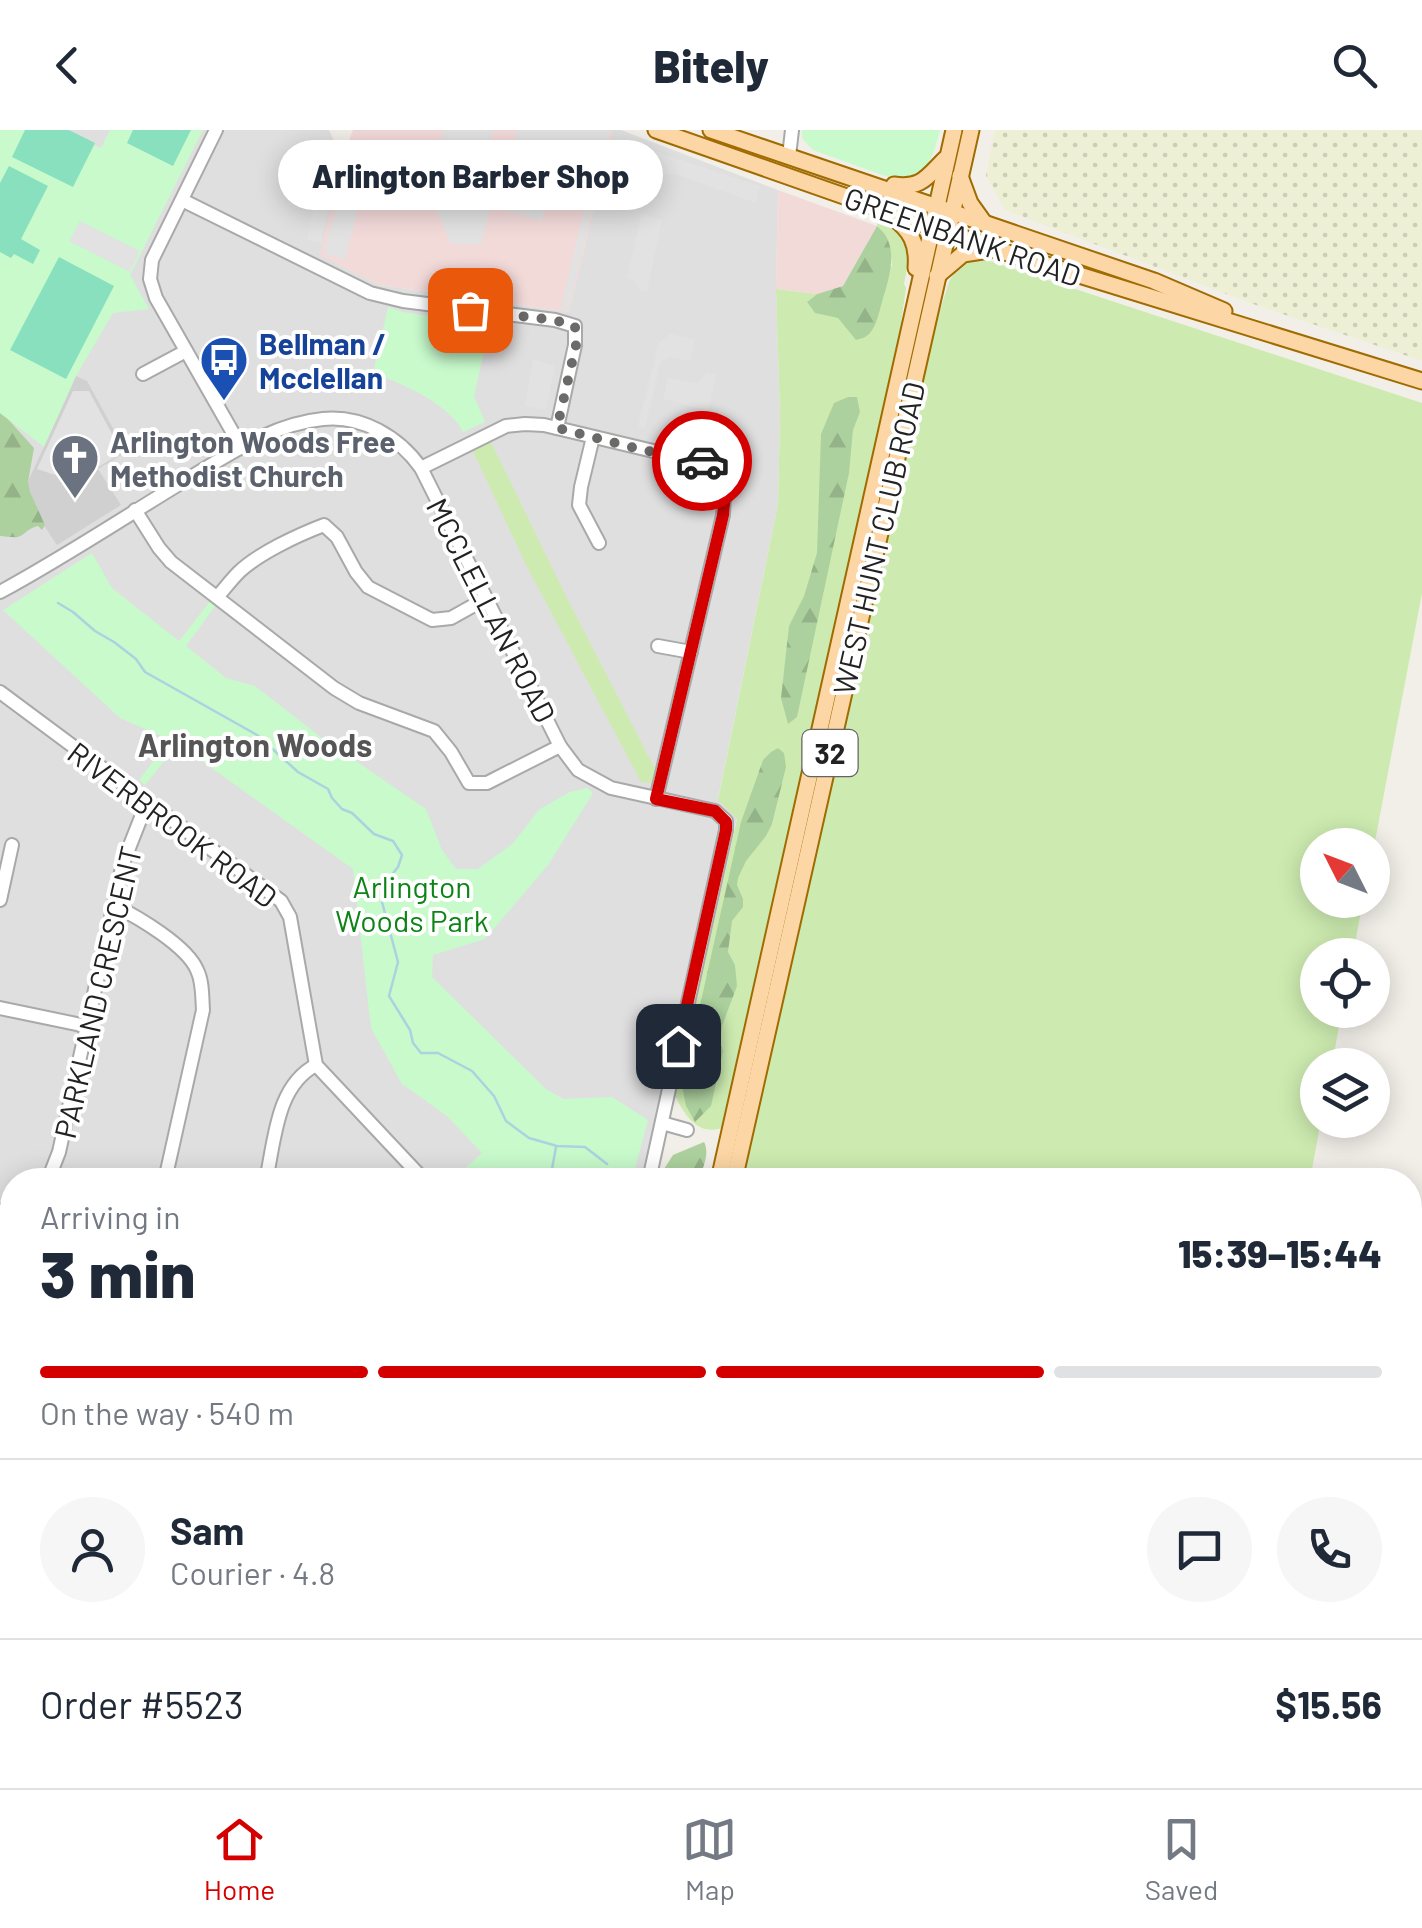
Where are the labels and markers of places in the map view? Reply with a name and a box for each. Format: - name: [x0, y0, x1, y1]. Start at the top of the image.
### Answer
- callout: Arlington Barber Shop: [278, 140, 662, 210]
- pin: [428, 268, 513, 353]
- place label: Bellman / Mcclellan: [259, 325, 386, 395]
- bus stop icon: Bellman / Mcclellan: [198, 334, 250, 402]
- place label: Arlington Woods Free Methodist Church: [110, 423, 396, 493]
- church icon: Arlington Woods Free Methodist Church: [49, 432, 101, 500]
- pin: [636, 1004, 721, 1089]

